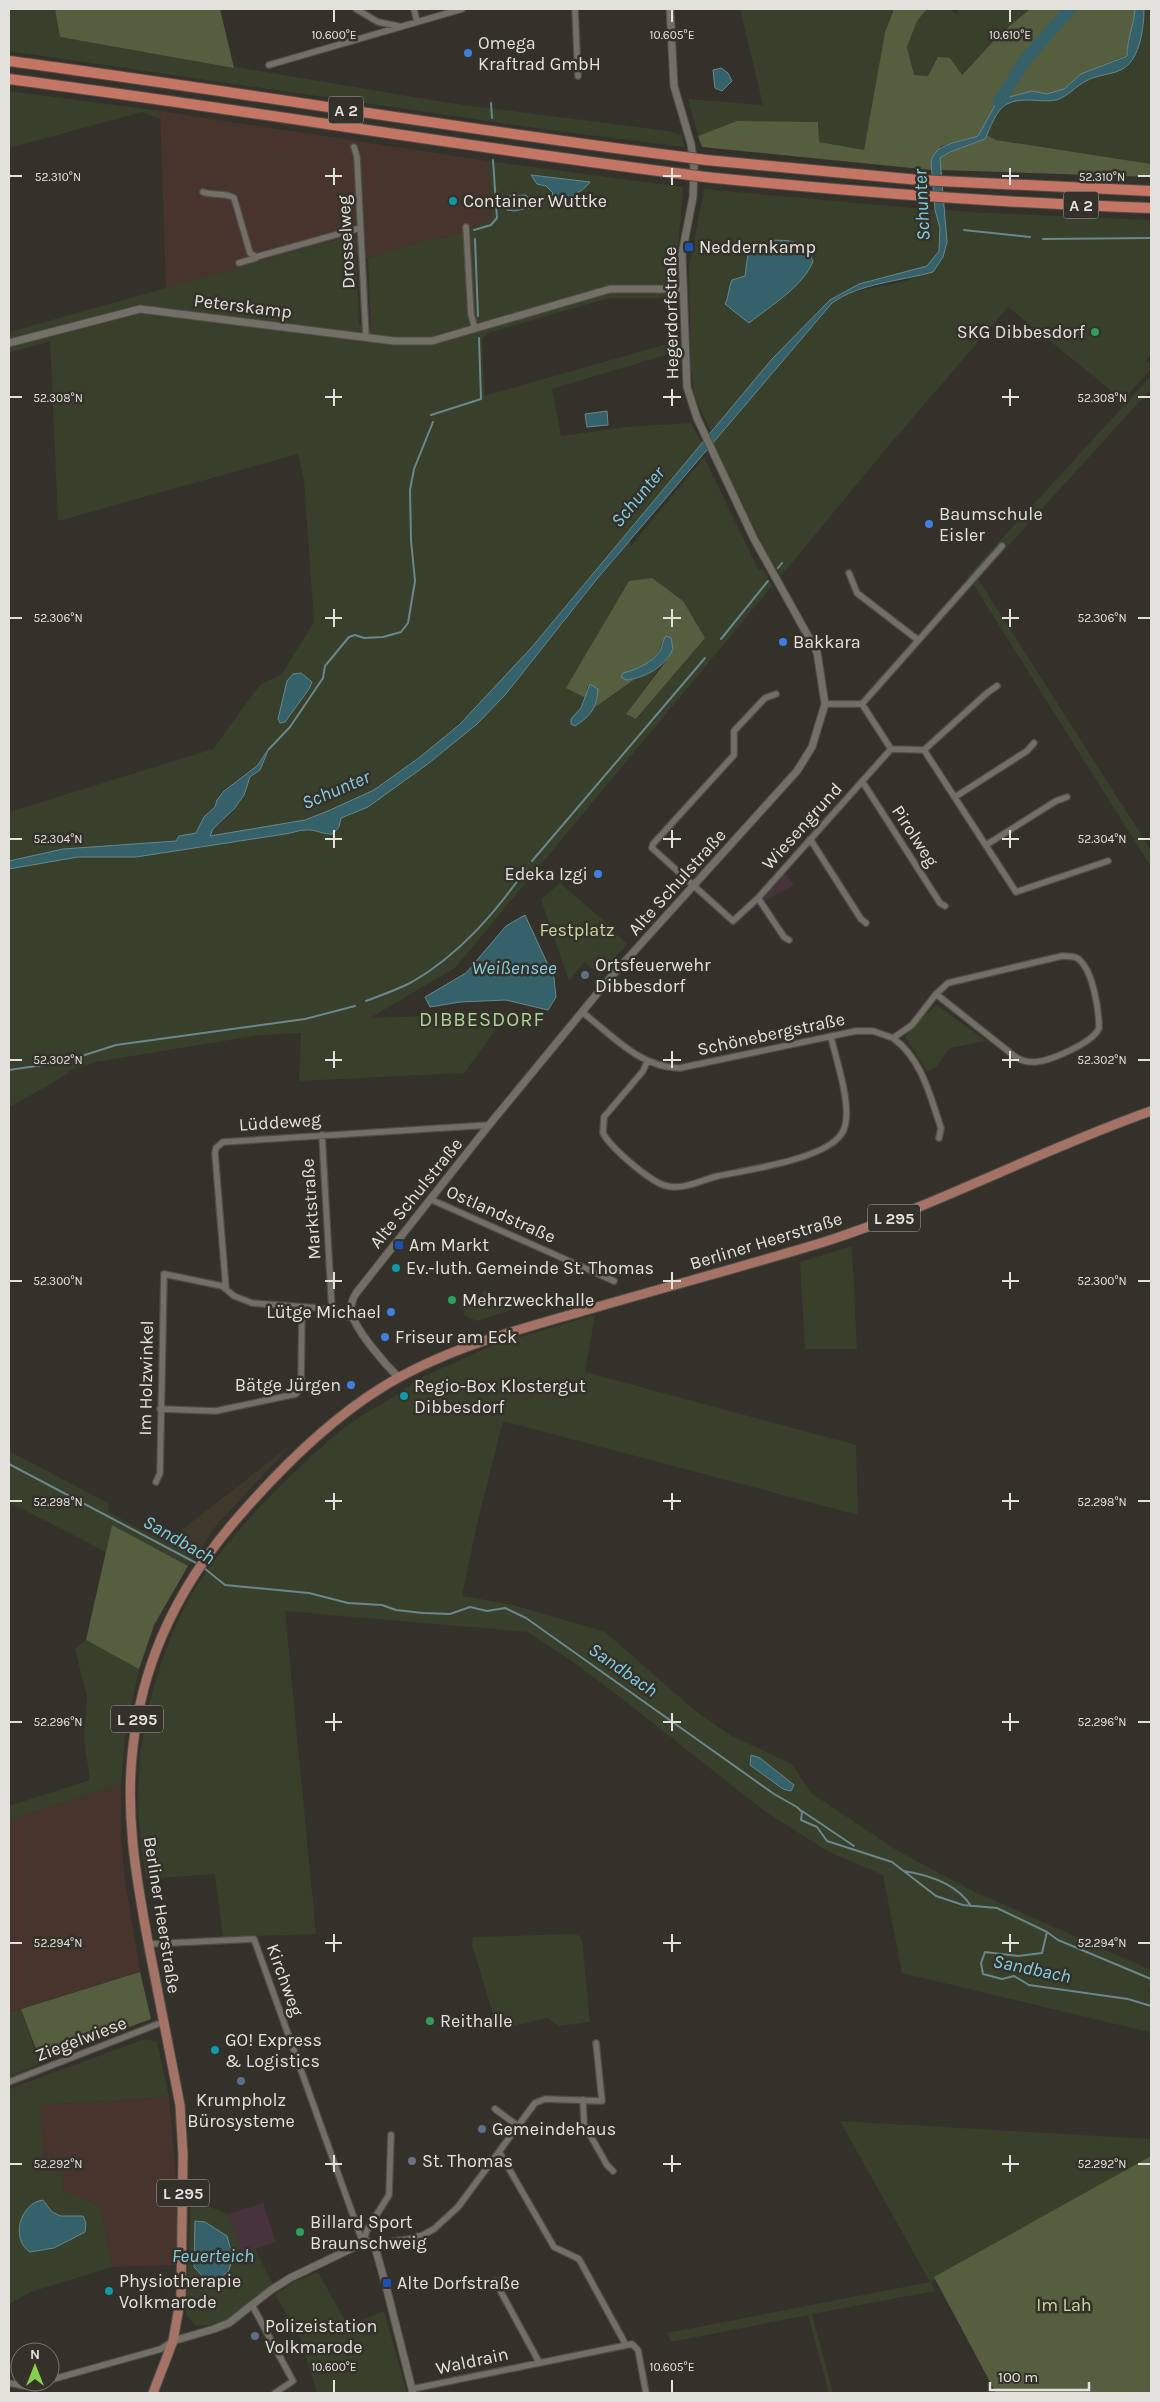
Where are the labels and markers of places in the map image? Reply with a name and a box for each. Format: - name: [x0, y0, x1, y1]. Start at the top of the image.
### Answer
- place label: Omega Kraftrad GmbH: [478, 32, 601, 75]
- marker: Omega Kraftrad GmbH: [462, 47, 474, 59]
- place label: Container Wuttke: [463, 190, 607, 212]
- marker: Container Wuttke: [447, 195, 459, 207]
- place label: Neddernkamp: [699, 236, 816, 258]
- marker: Neddernkamp: [683, 241, 695, 253]
- place label: SKG Dibbesdorf: [957, 321, 1086, 343]
- marker: SKG Dibbesdorf: [1089, 326, 1101, 338]
- place label: Baumschule Eisler: [939, 503, 1043, 546]
- marker: Baumschule Eisler: [923, 518, 935, 530]
- place label: Bakkara: [793, 631, 861, 653]
- marker: Bakkara: [777, 636, 789, 648]
- place label: Edeka Izgi: [505, 863, 588, 885]
- marker: Edeka Izgi: [592, 868, 604, 880]
- place label: Ortsfeuerwehr Dibbesdorf: [595, 954, 711, 997]
- marker: Ortsfeuerwehr Dibbesdorf: [579, 969, 591, 981]
- place label: Am Markt: [409, 1234, 489, 1256]
- marker: Am Markt: [393, 1239, 405, 1251]
- place label: Ev.-luth. Gemeinde St. Thomas: [406, 1257, 654, 1279]
- marker: Ev.-luth. Gemeinde St. Thomas: [390, 1262, 402, 1274]
- place label: Mehrzweckhalle: [462, 1289, 594, 1311]
- marker: Mehrzweckhalle: [446, 1294, 458, 1306]
- place label: Lütge Michael: [266, 1301, 381, 1323]
- marker: Lütge Michael: [385, 1306, 397, 1318]
- place label: Friseur am Eck: [395, 1326, 517, 1348]
- marker: Friseur am Eck: [379, 1331, 391, 1343]
- place label: Bätge Jürgen: [235, 1374, 341, 1396]
- place label: Regio-Box Klostergut Dibbesdorf: [414, 1375, 586, 1418]
- marker: Bätge Jürgen: [345, 1379, 357, 1391]
- marker: Regio-Box Klostergut Dibbesdorf: [398, 1390, 410, 1402]
- place label: Reithalle: [440, 2010, 513, 2032]
- marker: Reithalle: [424, 2015, 436, 2027]
- place label: GO! Express & Logistics: [225, 2029, 322, 2072]
- marker: GO! Express & Logistics: [209, 2044, 221, 2056]
- marker: Krumpholz Bürosysteme: [235, 2075, 247, 2087]
- place label: Krumpholz Bürosysteme: [187, 2089, 295, 2132]
- place label: Gemeindehaus: [492, 2118, 616, 2140]
- marker: Gemeindehaus: [476, 2123, 488, 2135]
- place label: St. Thomas: [422, 2150, 513, 2172]
- marker: St. Thomas: [406, 2155, 418, 2167]
- place label: Billard Sport Braunschweig: [310, 2211, 427, 2254]
- marker: Billard Sport Braunschweig: [294, 2226, 306, 2238]
- place label: Physiotherapie Volkmarode: [119, 2270, 241, 2313]
- place label: Alte Dorfstraße: [397, 2272, 520, 2294]
- marker: Alte Dorfstraße: [381, 2277, 393, 2289]
- marker: Physiotherapie Volkmarode: [103, 2285, 115, 2297]
- place label: Polizeistation Volkmarode: [265, 2315, 377, 2358]
- marker: Polizeistation Volkmarode: [249, 2330, 261, 2342]

